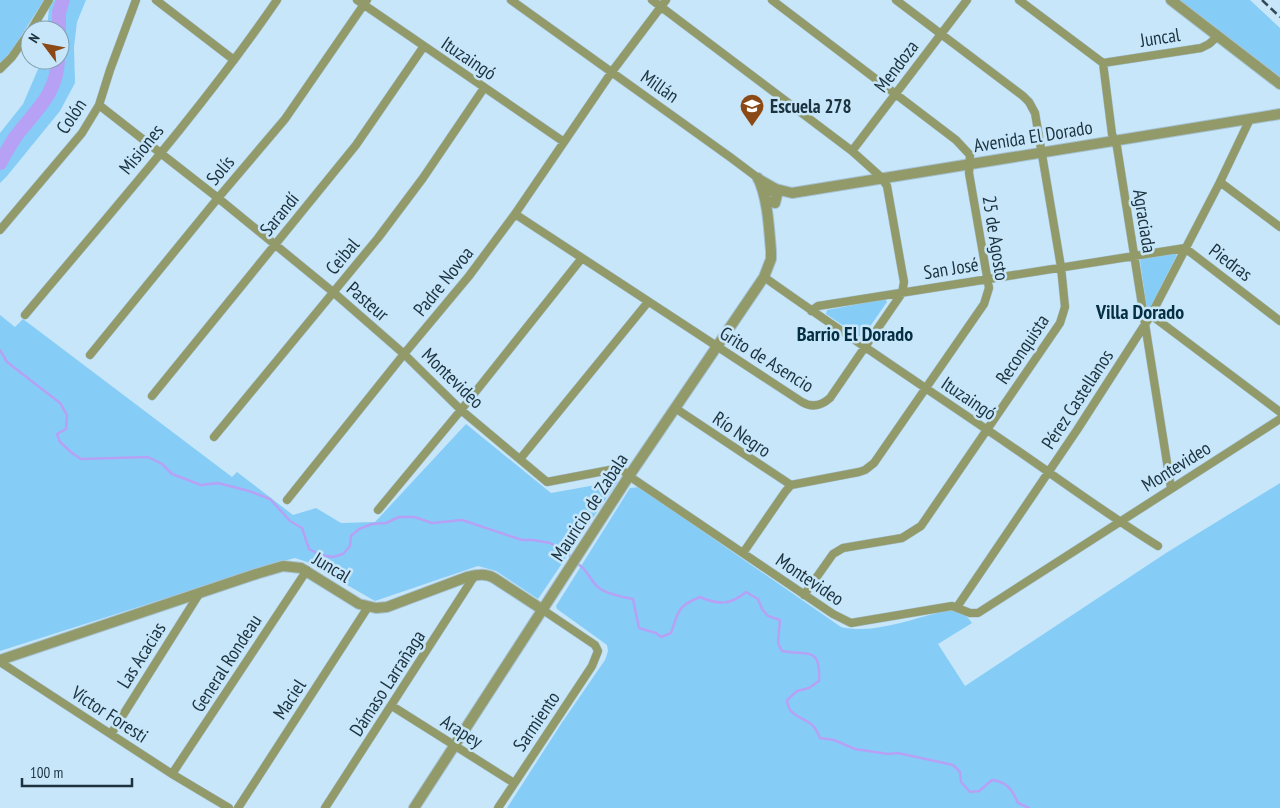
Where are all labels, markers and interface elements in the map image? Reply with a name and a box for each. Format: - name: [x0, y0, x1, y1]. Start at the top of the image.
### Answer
- north arrow: [20, 20, 70, 70]
- street label: Juncal: [1137, 22, 1182, 52]
- text: N: [24, 30, 44, 46]
- street label: Ituzaingó: [437, 31, 501, 85]
- street label: Mendoza: [869, 35, 923, 97]
- street label: Millán: [636, 64, 684, 108]
- school or university icon: Escuela 278: [739, 93, 765, 127]
- street label: Colón: [51, 94, 91, 138]
- place label: Escuela 278: [770, 94, 852, 118]
- street label: Avenida El Dorado: [972, 115, 1094, 157]
- street label: Misiones: [114, 119, 168, 179]
- street label: Solís: [201, 150, 239, 190]
- street label: Sarandí: [254, 187, 304, 241]
- street label: Agraciada: [1128, 187, 1162, 255]
- street label: 25 de Agosto: [977, 194, 1015, 282]
- street label: Ceibal: [320, 232, 365, 279]
- street label: Piedras: [1205, 238, 1257, 286]
- street label: Padre Novoa: [408, 241, 478, 321]
- street label: San José: [922, 252, 980, 284]
- street label: Pasteur: [342, 276, 395, 326]
- district label: Villa Dorado: [1095, 299, 1184, 325]
- street label: Reconquista: [990, 310, 1054, 388]
- street label: Grito de Asencio: [716, 321, 818, 397]
- district label: Barrio El Dorado: [797, 321, 913, 347]
- street label: Montevideo: [417, 343, 489, 413]
- street label: Pérez Castellanos: [1036, 345, 1118, 453]
- street label: Ituzaingó: [937, 371, 1001, 425]
- street label: Río Negro: [708, 406, 776, 462]
- street label: Montevideo: [1137, 435, 1215, 497]
- street label: Mauricio de Zabala: [545, 449, 633, 565]
- street label: Juncal: [308, 546, 356, 588]
- street label: Montevideo: [771, 548, 849, 610]
- street label: General Rondeau: [186, 610, 266, 716]
- street label: Las Acacias: [111, 618, 171, 692]
- street label: Dámaso Larrañaga: [344, 626, 430, 740]
- street label: Maciel: [267, 674, 311, 724]
- street label: Víctor Foresti: [66, 680, 153, 748]
- street label: Sarmiento: [507, 687, 565, 755]
- street label: Arapey: [437, 709, 488, 753]
- scale bar: [22, 756, 132, 788]
- text: 100 m: [30, 763, 63, 782]

